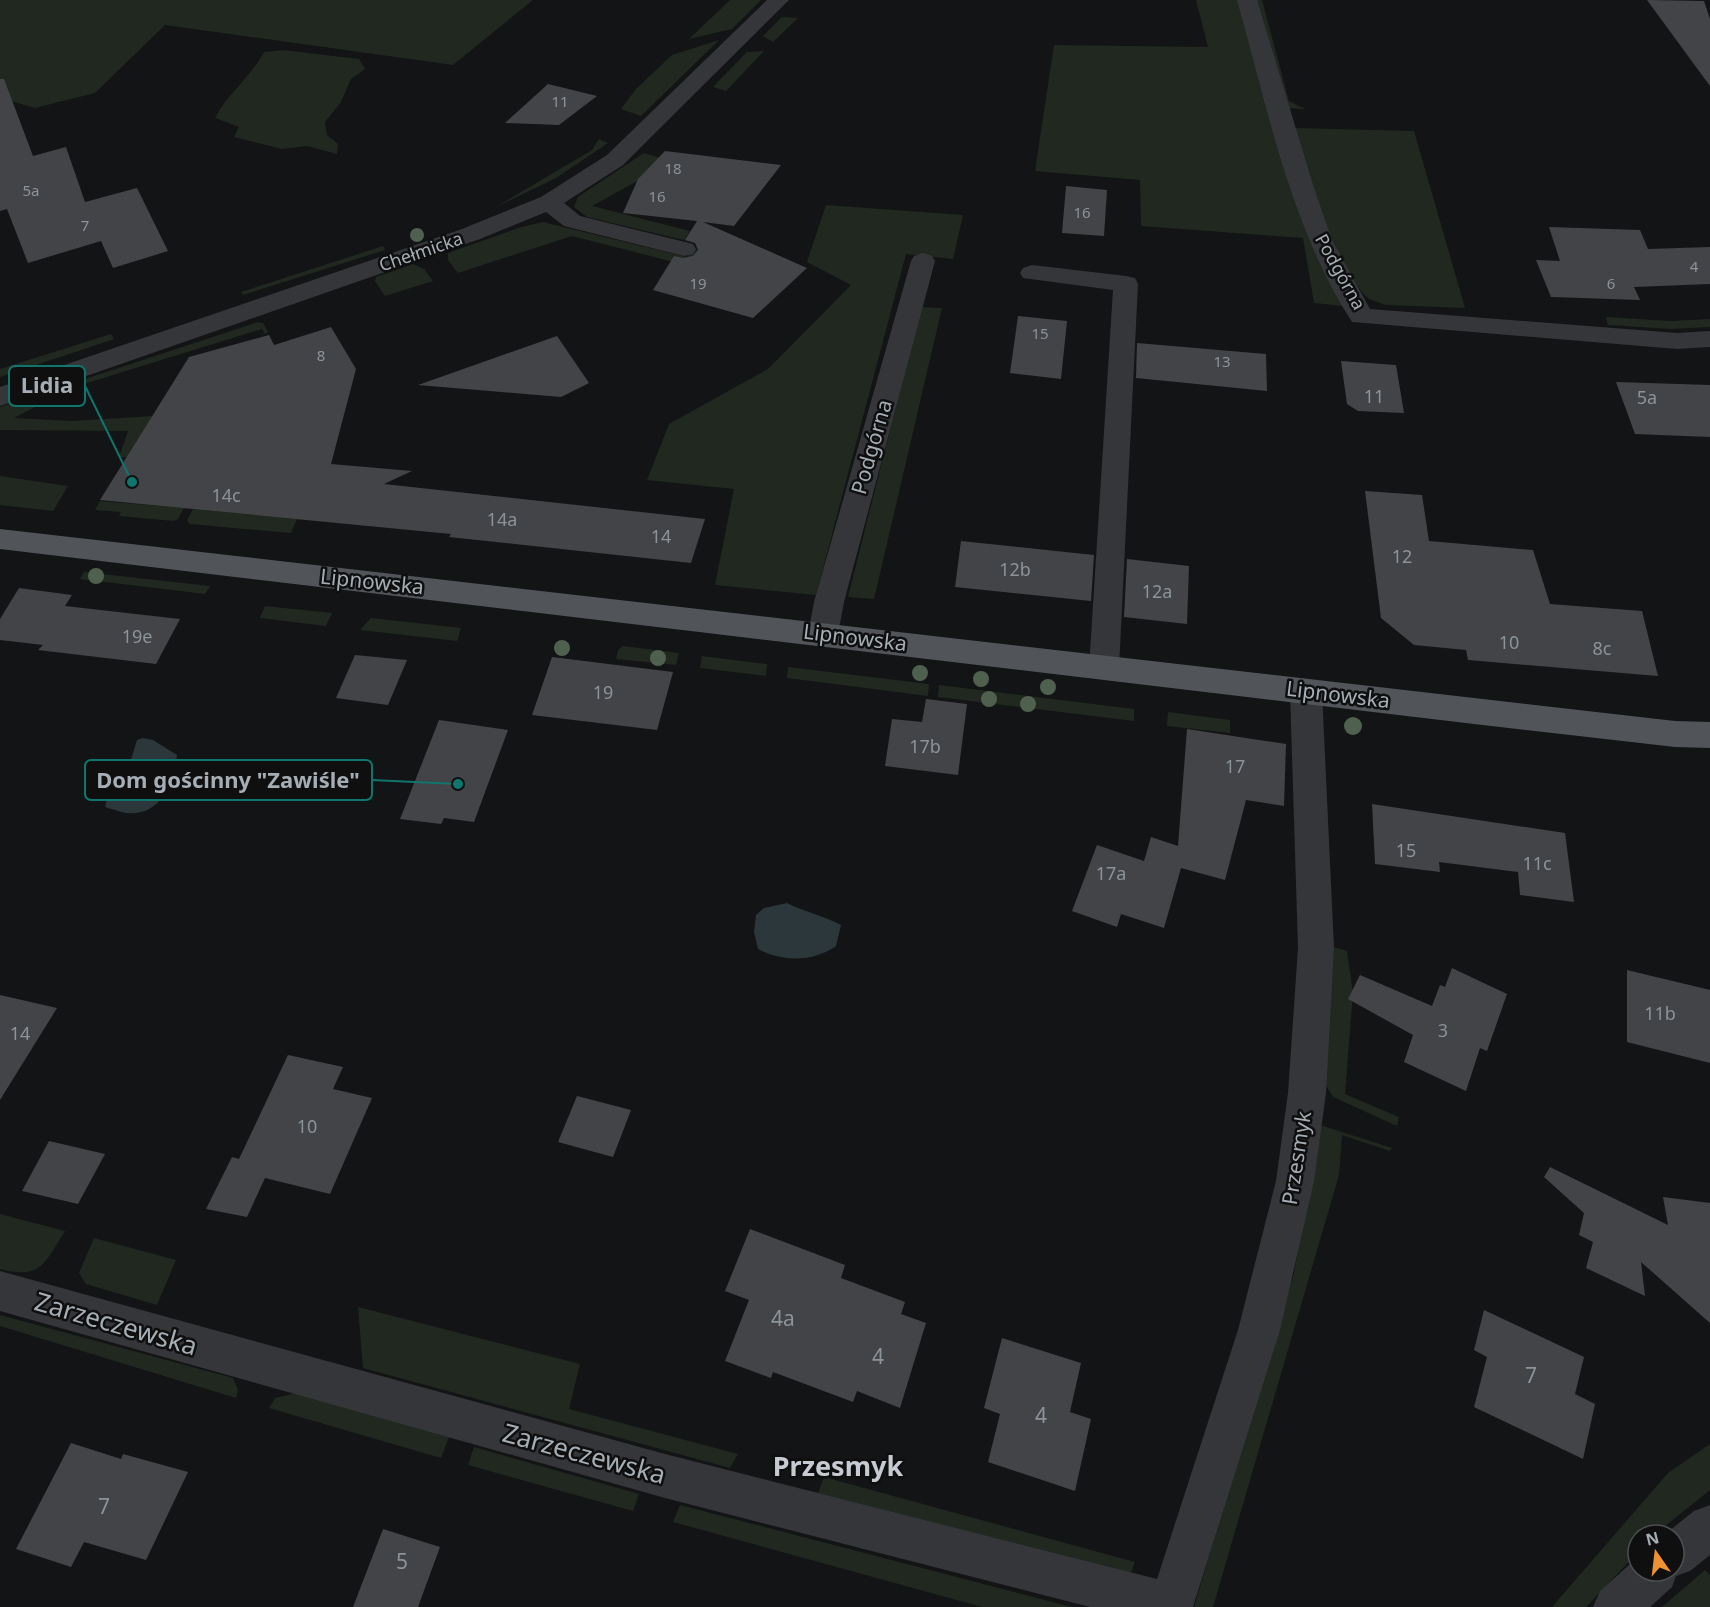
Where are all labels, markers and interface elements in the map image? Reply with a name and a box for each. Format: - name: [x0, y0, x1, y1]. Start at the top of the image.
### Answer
- house number: 11: [551, 91, 569, 111]
- house number: 18: [664, 158, 682, 178]
- house number: 5a: [23, 180, 40, 200]
- house number: 16: [648, 186, 666, 206]
- house number: 16: [1073, 202, 1091, 222]
- house number: 7: [81, 215, 89, 235]
- street label: Chełmicka: [376, 226, 466, 277]
- street label: Podgórna: [1310, 229, 1372, 314]
- house number: 4: [1690, 256, 1699, 276]
- house number: 19: [689, 273, 707, 293]
- house number: 6: [1607, 273, 1615, 293]
- house number: 15: [1031, 323, 1049, 343]
- house number: 8: [317, 345, 325, 365]
- house number: 13: [1213, 351, 1231, 371]
- callout: Lidia: [9, 366, 85, 406]
- text: Lidia: [21, 369, 73, 399]
- house number: 11: [1364, 384, 1384, 408]
- house number: 5a: [1637, 385, 1657, 409]
- street label: Podgórna: [844, 396, 898, 497]
- house number: 14c: [211, 483, 241, 507]
- house number: 14a: [487, 507, 517, 531]
- house number: 14: [651, 524, 671, 548]
- house number: 12: [1392, 544, 1412, 568]
- house number: 12b: [999, 557, 1031, 581]
- street label: Lipnowska: [319, 562, 425, 600]
- house number: 12a: [1142, 579, 1172, 603]
- street label: Lipnowska: [802, 617, 909, 657]
- house number: 19e: [122, 624, 152, 648]
- house number: 10: [1499, 630, 1519, 654]
- house number: 8c: [1593, 636, 1612, 660]
- street label: Lipnowska: [1285, 674, 1392, 714]
- house number: 19: [593, 680, 613, 704]
- house number: 17b: [909, 734, 941, 758]
- house number: 17: [1225, 754, 1245, 778]
- callout: Dom gościnny "Zawiśle": [85, 760, 372, 800]
- text: Dom gościnny "Zawiśle": [96, 764, 360, 794]
- house number: 15: [1396, 838, 1416, 862]
- house number: 11c: [1522, 851, 1552, 875]
- house number: 17a: [1096, 861, 1126, 885]
- house number: 11b: [1644, 1001, 1676, 1025]
- house number: 3: [1438, 1018, 1448, 1042]
- house number: 14: [10, 1021, 30, 1045]
- street label: Przesmyk: [1275, 1108, 1317, 1207]
- house number: 10: [297, 1114, 317, 1138]
- street label: Zarzeczewska: [31, 1283, 202, 1363]
- house number: 4a: [771, 1304, 795, 1332]
- house number: 4: [872, 1342, 884, 1370]
- house number: 7: [1525, 1361, 1537, 1389]
- house number: 4: [1035, 1401, 1047, 1429]
- street label: Zarzeczewska: [499, 1414, 670, 1492]
- district label: Przesmyk: [773, 1447, 903, 1484]
- house number: 7: [98, 1492, 110, 1520]
- north arrow: [1626, 1523, 1686, 1583]
- text: N: [1643, 1526, 1661, 1551]
- house number: 5: [396, 1547, 408, 1575]

